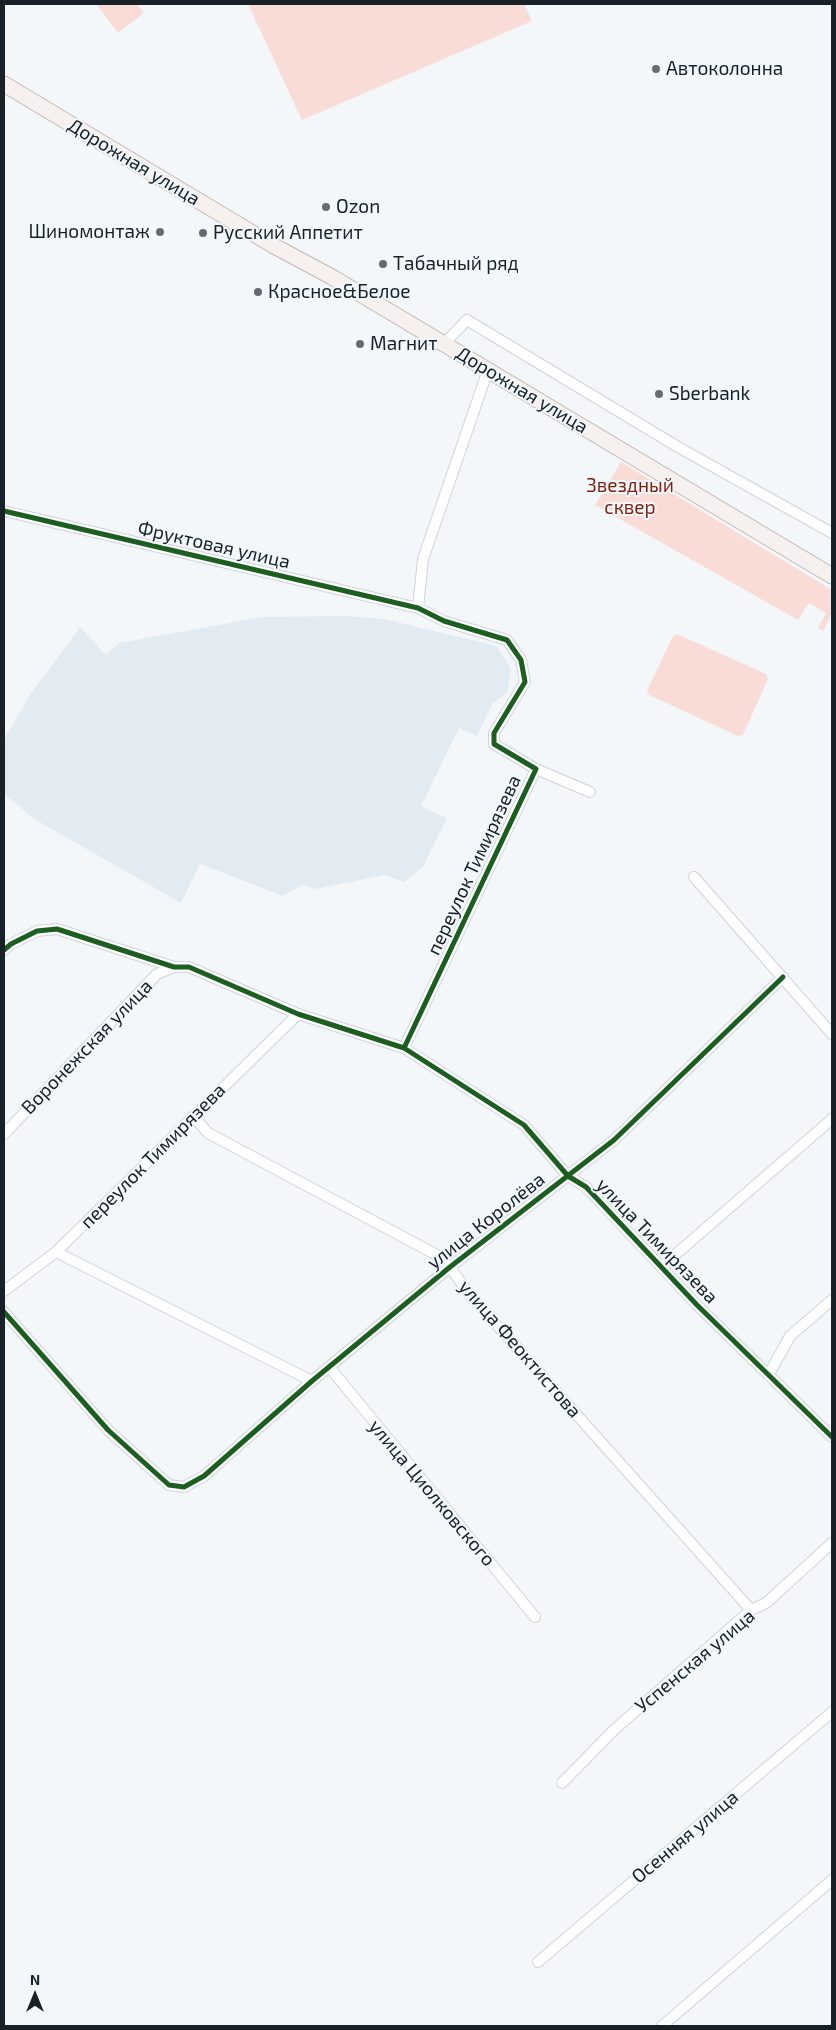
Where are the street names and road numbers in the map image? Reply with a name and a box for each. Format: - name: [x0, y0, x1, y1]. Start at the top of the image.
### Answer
- street label: Дорожная улица: [64, 114, 204, 210]
- street label: Дорожная улица: [452, 342, 592, 438]
- street label: Фруктовая улица: [136, 516, 292, 574]
- street label: переулок Тимирязева: [422, 771, 526, 959]
- street label: Воронежская улица: [17, 975, 157, 1119]
- street label: переулок Тимирязева: [76, 1079, 230, 1233]
- street label: улица Королёва: [423, 1168, 549, 1274]
- street label: улица Тимирязева: [591, 1174, 723, 1308]
- street label: улица Феоктистова: [454, 1275, 586, 1423]
- street label: улица Циолковского: [364, 1415, 500, 1571]
- street label: Успенская улица: [631, 1604, 759, 1718]
- street label: Осенняя улица: [627, 1786, 743, 1888]

